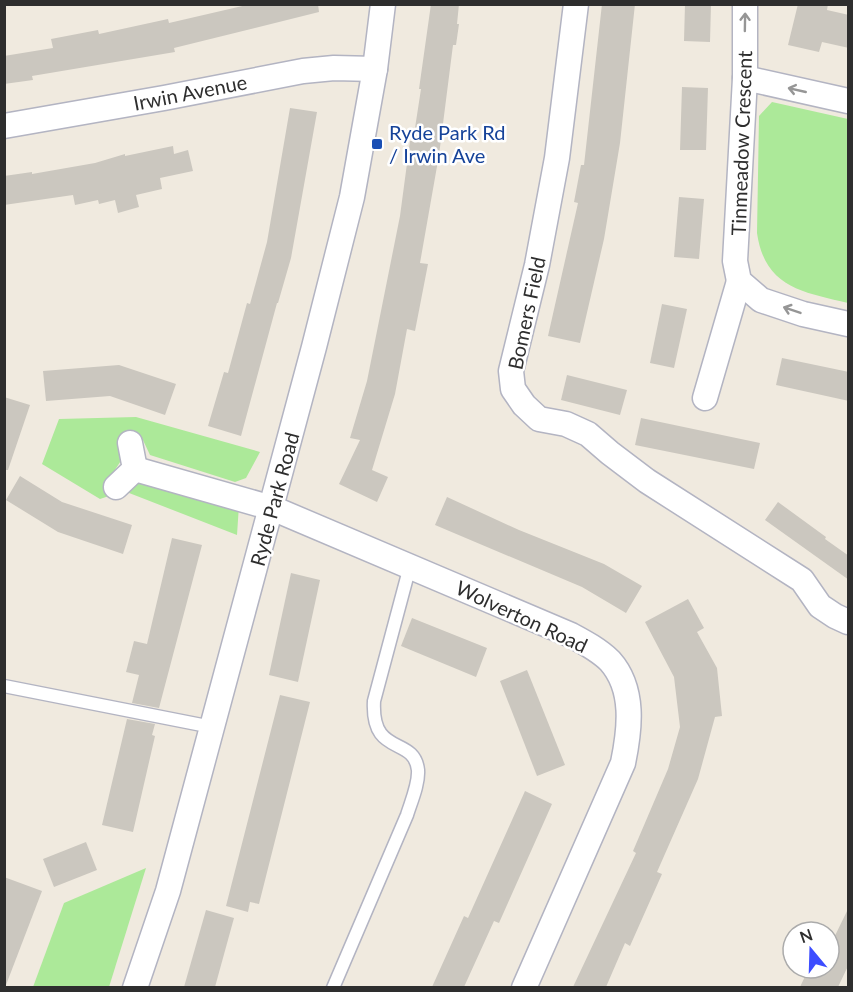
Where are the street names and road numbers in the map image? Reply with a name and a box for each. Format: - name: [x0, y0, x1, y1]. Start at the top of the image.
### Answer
- street label: Tinmeadow Crescent: [726, 50, 756, 236]
- street label: Irwin Avenue: [131, 69, 249, 115]
- street label: Bomers Field: [502, 254, 550, 372]
- street label: Ryde Park Road: [245, 429, 303, 569]
- street label: Wolverton Road: [452, 575, 592, 657]

